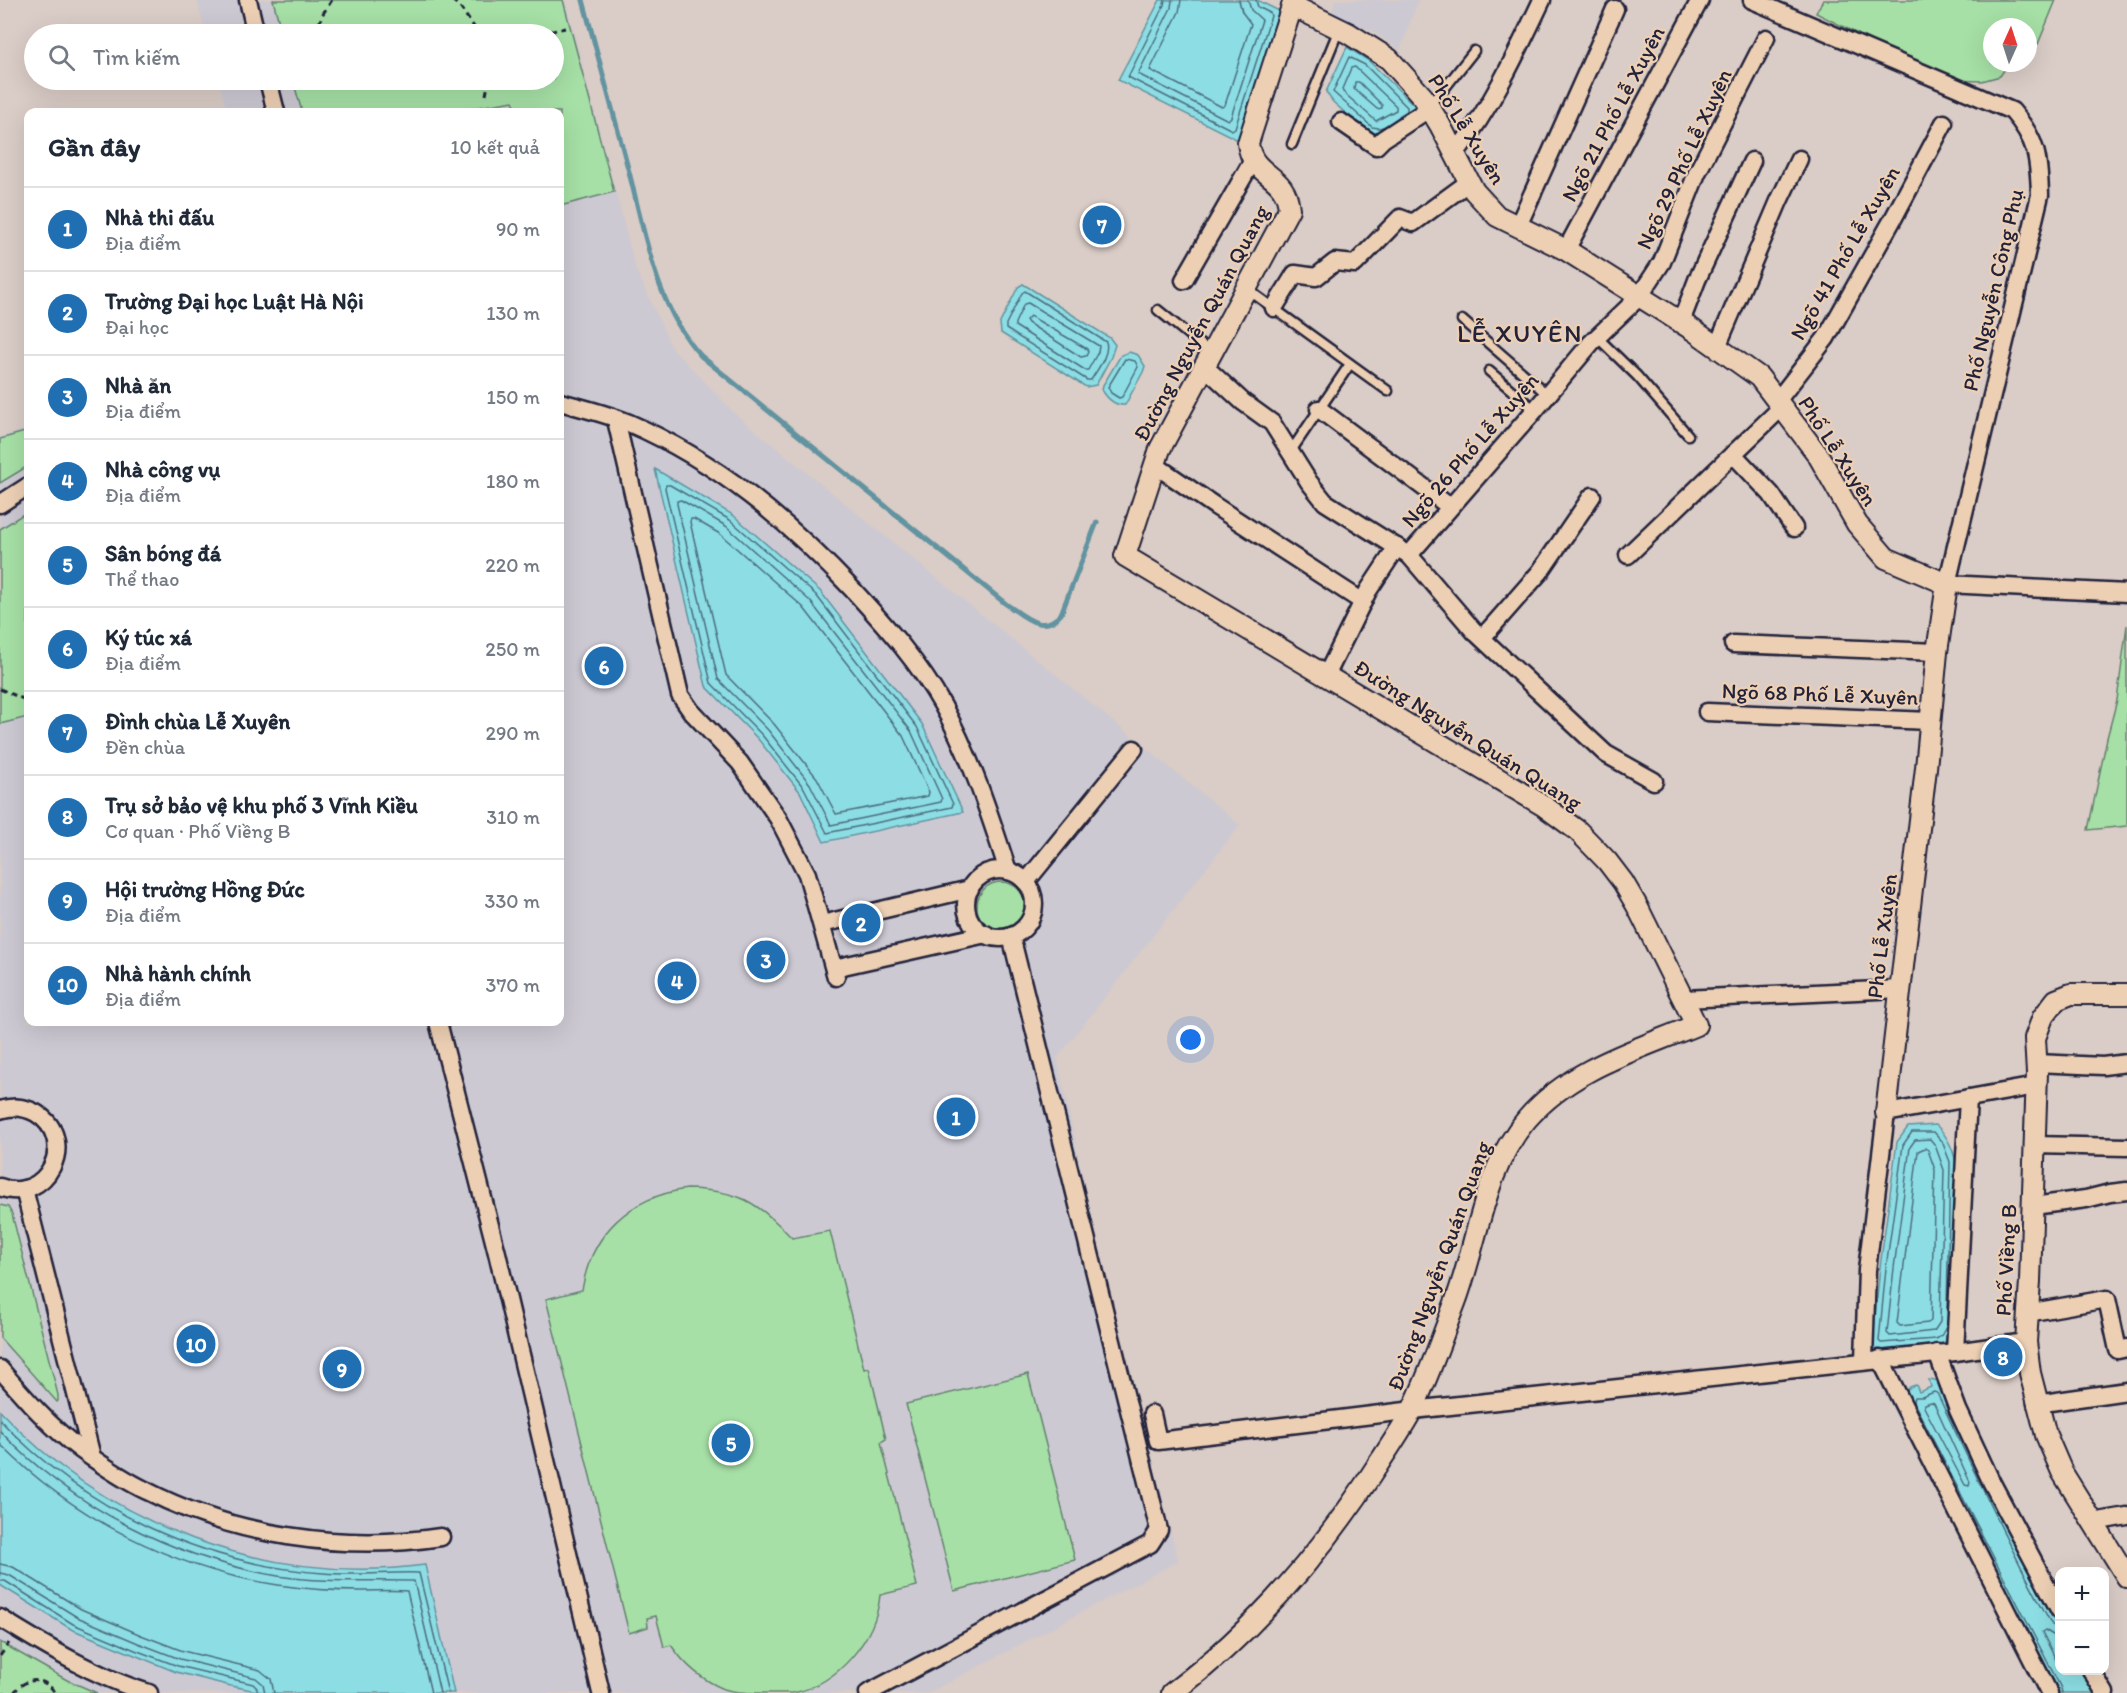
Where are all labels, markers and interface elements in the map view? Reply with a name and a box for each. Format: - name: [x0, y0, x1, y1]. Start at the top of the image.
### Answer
- north arrow: [1983, 18, 2037, 72]
- street label: Ngõ 21 Phố Lễ Xuyên: [1555, 21, 1671, 206]
- search box: [24, 24, 564, 90]
- icon: search: [45, 41, 78, 74]
- text: Tìm kiếm: [93, 44, 180, 71]
- street label: Ngõ 29 Phố Lễ Xuyên: [1630, 64, 1738, 254]
- street label: Phố Lễ Xuyên: [1422, 69, 1512, 190]
- text: Gần đây: [48, 131, 140, 163]
- text: 10 kết quả: [450, 135, 540, 159]
- street label: Ngõ 41 Phố Lễ Xuyên: [1784, 161, 1906, 345]
- street label: Phố Nguyễn Công Phụ: [1957, 186, 2029, 394]
- street label: Đường Nguyễn Quán Quang: [1127, 200, 1275, 446]
- pin: 7: [1082, 202, 1122, 248]
- text: Nhà thi đấu: [105, 204, 214, 231]
- text: 1: [63, 217, 72, 241]
- text: 90 m: [496, 217, 540, 241]
- text: Địa điểm: [105, 231, 181, 255]
- text: Trường Đại học Luật Hà Nội: [105, 288, 364, 315]
- text: 2: [62, 301, 73, 325]
- text: 130 m: [486, 301, 540, 325]
- text: Đại học: [105, 315, 169, 339]
- district label: LỄ XUYÊN: [1457, 317, 1583, 349]
- street label: Ngõ 26 Phố Lễ Xuyên: [1395, 367, 1545, 533]
- text: Nhà ăn: [105, 372, 171, 399]
- text: 3: [62, 385, 73, 409]
- text: 150 m: [487, 385, 540, 409]
- street label: Phố Lễ Xuyên: [1792, 391, 1884, 511]
- text: Địa điểm: [105, 399, 181, 423]
- text: Nhà công vụ: [105, 456, 220, 483]
- text: 4: [61, 469, 74, 493]
- text: 180 m: [486, 469, 540, 493]
- text: Địa điểm: [105, 483, 181, 507]
- text: Sân bóng đá: [105, 540, 221, 567]
- text: 5: [62, 553, 73, 577]
- text: 220 m: [485, 553, 540, 577]
- text: Thể thao: [105, 567, 179, 591]
- text: Ký túc xá: [105, 624, 192, 651]
- text: 6: [62, 637, 73, 661]
- text: 250 m: [485, 637, 540, 661]
- pin: 6: [584, 644, 624, 688]
- text: Địa điểm: [105, 651, 181, 675]
- street label: Đường Nguyễn Quán Quang: [1349, 654, 1587, 817]
- street label: Ngõ 68 Phố Lễ Xuyên: [1721, 677, 1919, 711]
- text: Đình chùa Lễ Xuyên: [105, 708, 290, 735]
- text: 7: [63, 721, 72, 745]
- text: 290 m: [485, 721, 540, 745]
- text: Đền chùa: [105, 735, 185, 759]
- text: Trụ sở bảo vệ khu phố 3 Vĩnh Kiều: [105, 792, 418, 819]
- text: 8: [62, 805, 73, 829]
- text: 310 m: [486, 805, 540, 829]
- text: Cơ quan · Phố Viềng B: [105, 819, 290, 843]
- street label: Phố Lễ Xuyên: [1861, 872, 1903, 1000]
- text: Hội trường Hồng Đức: [105, 876, 305, 903]
- text: 9: [62, 889, 73, 913]
- text: 330 m: [485, 889, 540, 913]
- pin: 2: [842, 900, 880, 946]
- text: Địa điểm: [105, 903, 181, 927]
- pin: 3: [746, 938, 786, 982]
- pin: 4: [658, 958, 696, 1004]
- text: Nhà hành chính: [105, 960, 251, 987]
- text: 10: [57, 973, 78, 997]
- text: 370 m: [486, 973, 540, 997]
- text: Địa điểm: [105, 987, 181, 1011]
- your location: [1176, 1025, 1205, 1054]
- pin: 1: [936, 1094, 976, 1140]
- street label: Đường Nguyễn Quán Quang: [1381, 1137, 1497, 1394]
- street label: Phố Viềng B: [1990, 1203, 2022, 1317]
- pin: 10: [176, 1322, 216, 1366]
- pin: 8: [1984, 1334, 2022, 1380]
- pin: 9: [322, 1346, 362, 1392]
- pin: 5: [712, 1420, 750, 1466]
- map controls: [2055, 1567, 2109, 1675]
- button: +: [2055, 1567, 2109, 1621]
- button: −: [2055, 1621, 2109, 1675]

